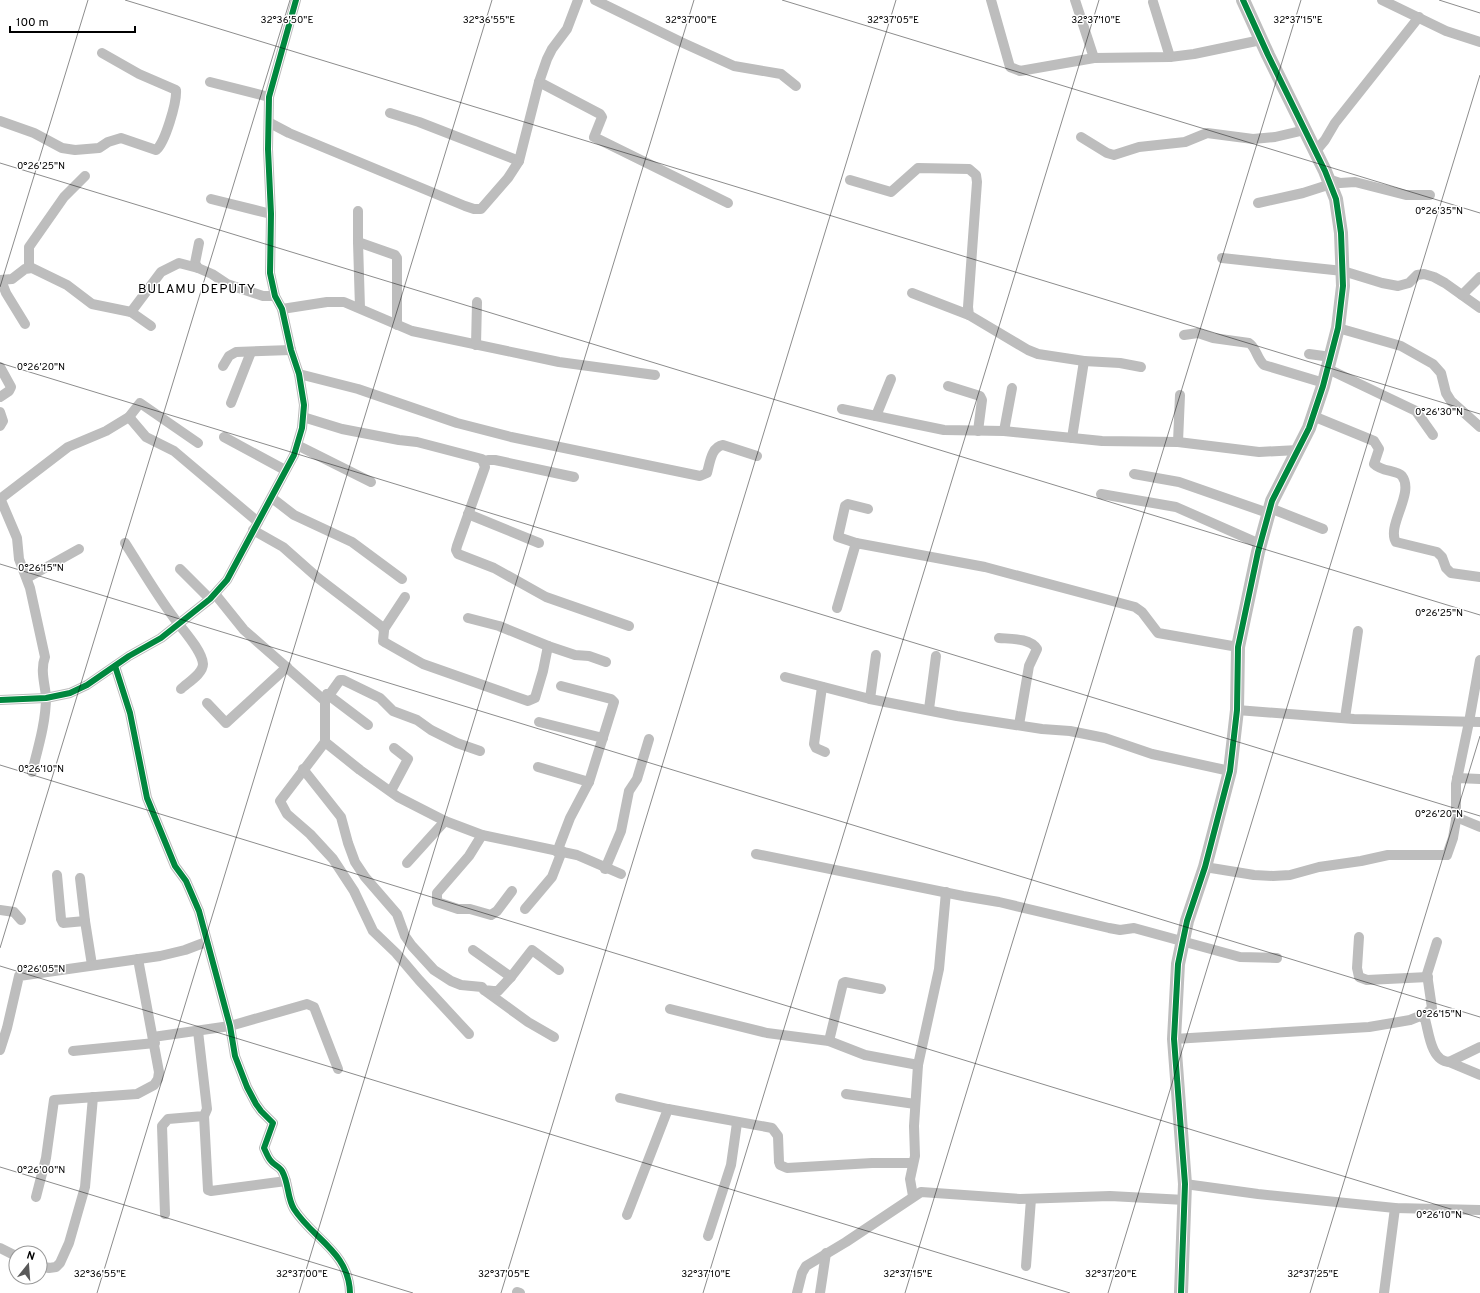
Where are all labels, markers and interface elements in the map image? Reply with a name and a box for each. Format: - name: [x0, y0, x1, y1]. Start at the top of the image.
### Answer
- scale bar: [10, 8, 135, 34]
- text: 32°36'50"E: [261, 14, 313, 27]
- text: 32°36'55"E: [463, 14, 515, 27]
- text: 32°37'00"E: [665, 14, 717, 27]
- text: 32°37'05"E: [867, 14, 919, 27]
- text: 32°37'10"E: [1071, 14, 1121, 27]
- text: 32°37'15"E: [1273, 14, 1323, 27]
- text: 100 m: [16, 15, 49, 31]
- text: 0°26'25"N: [17, 160, 65, 173]
- text: 0°26'35"N: [1415, 205, 1463, 218]
- district label: BULAMU DEPUTY: [138, 282, 256, 298]
- text: 0°26'20"N: [17, 361, 65, 374]
- text: 0°26'30"N: [1415, 406, 1463, 419]
- text: 0°26'15"N: [18, 562, 64, 575]
- text: 0°26'25"N: [1415, 607, 1463, 620]
- text: 0°26'10"N: [18, 763, 64, 776]
- text: 0°26'20"N: [1415, 808, 1463, 821]
- text: 0°26'05"N: [17, 963, 65, 976]
- text: 0°26'15"N: [1416, 1008, 1462, 1021]
- text: 0°26'00"N: [17, 1164, 65, 1177]
- text: 0°26'10"N: [1416, 1209, 1462, 1222]
- north arrow: [8, 1245, 48, 1285]
- text: N: [25, 1249, 36, 1264]
- text: 32°36'55"E: [74, 1268, 126, 1281]
- text: 32°37'00"E: [276, 1268, 328, 1281]
- text: 32°37'05"E: [478, 1268, 530, 1281]
- text: 32°37'10"E: [681, 1268, 731, 1281]
- text: 32°37'15"E: [883, 1268, 933, 1281]
- text: 32°37'20"E: [1085, 1268, 1137, 1281]
- text: 32°37'25"E: [1287, 1268, 1339, 1281]

